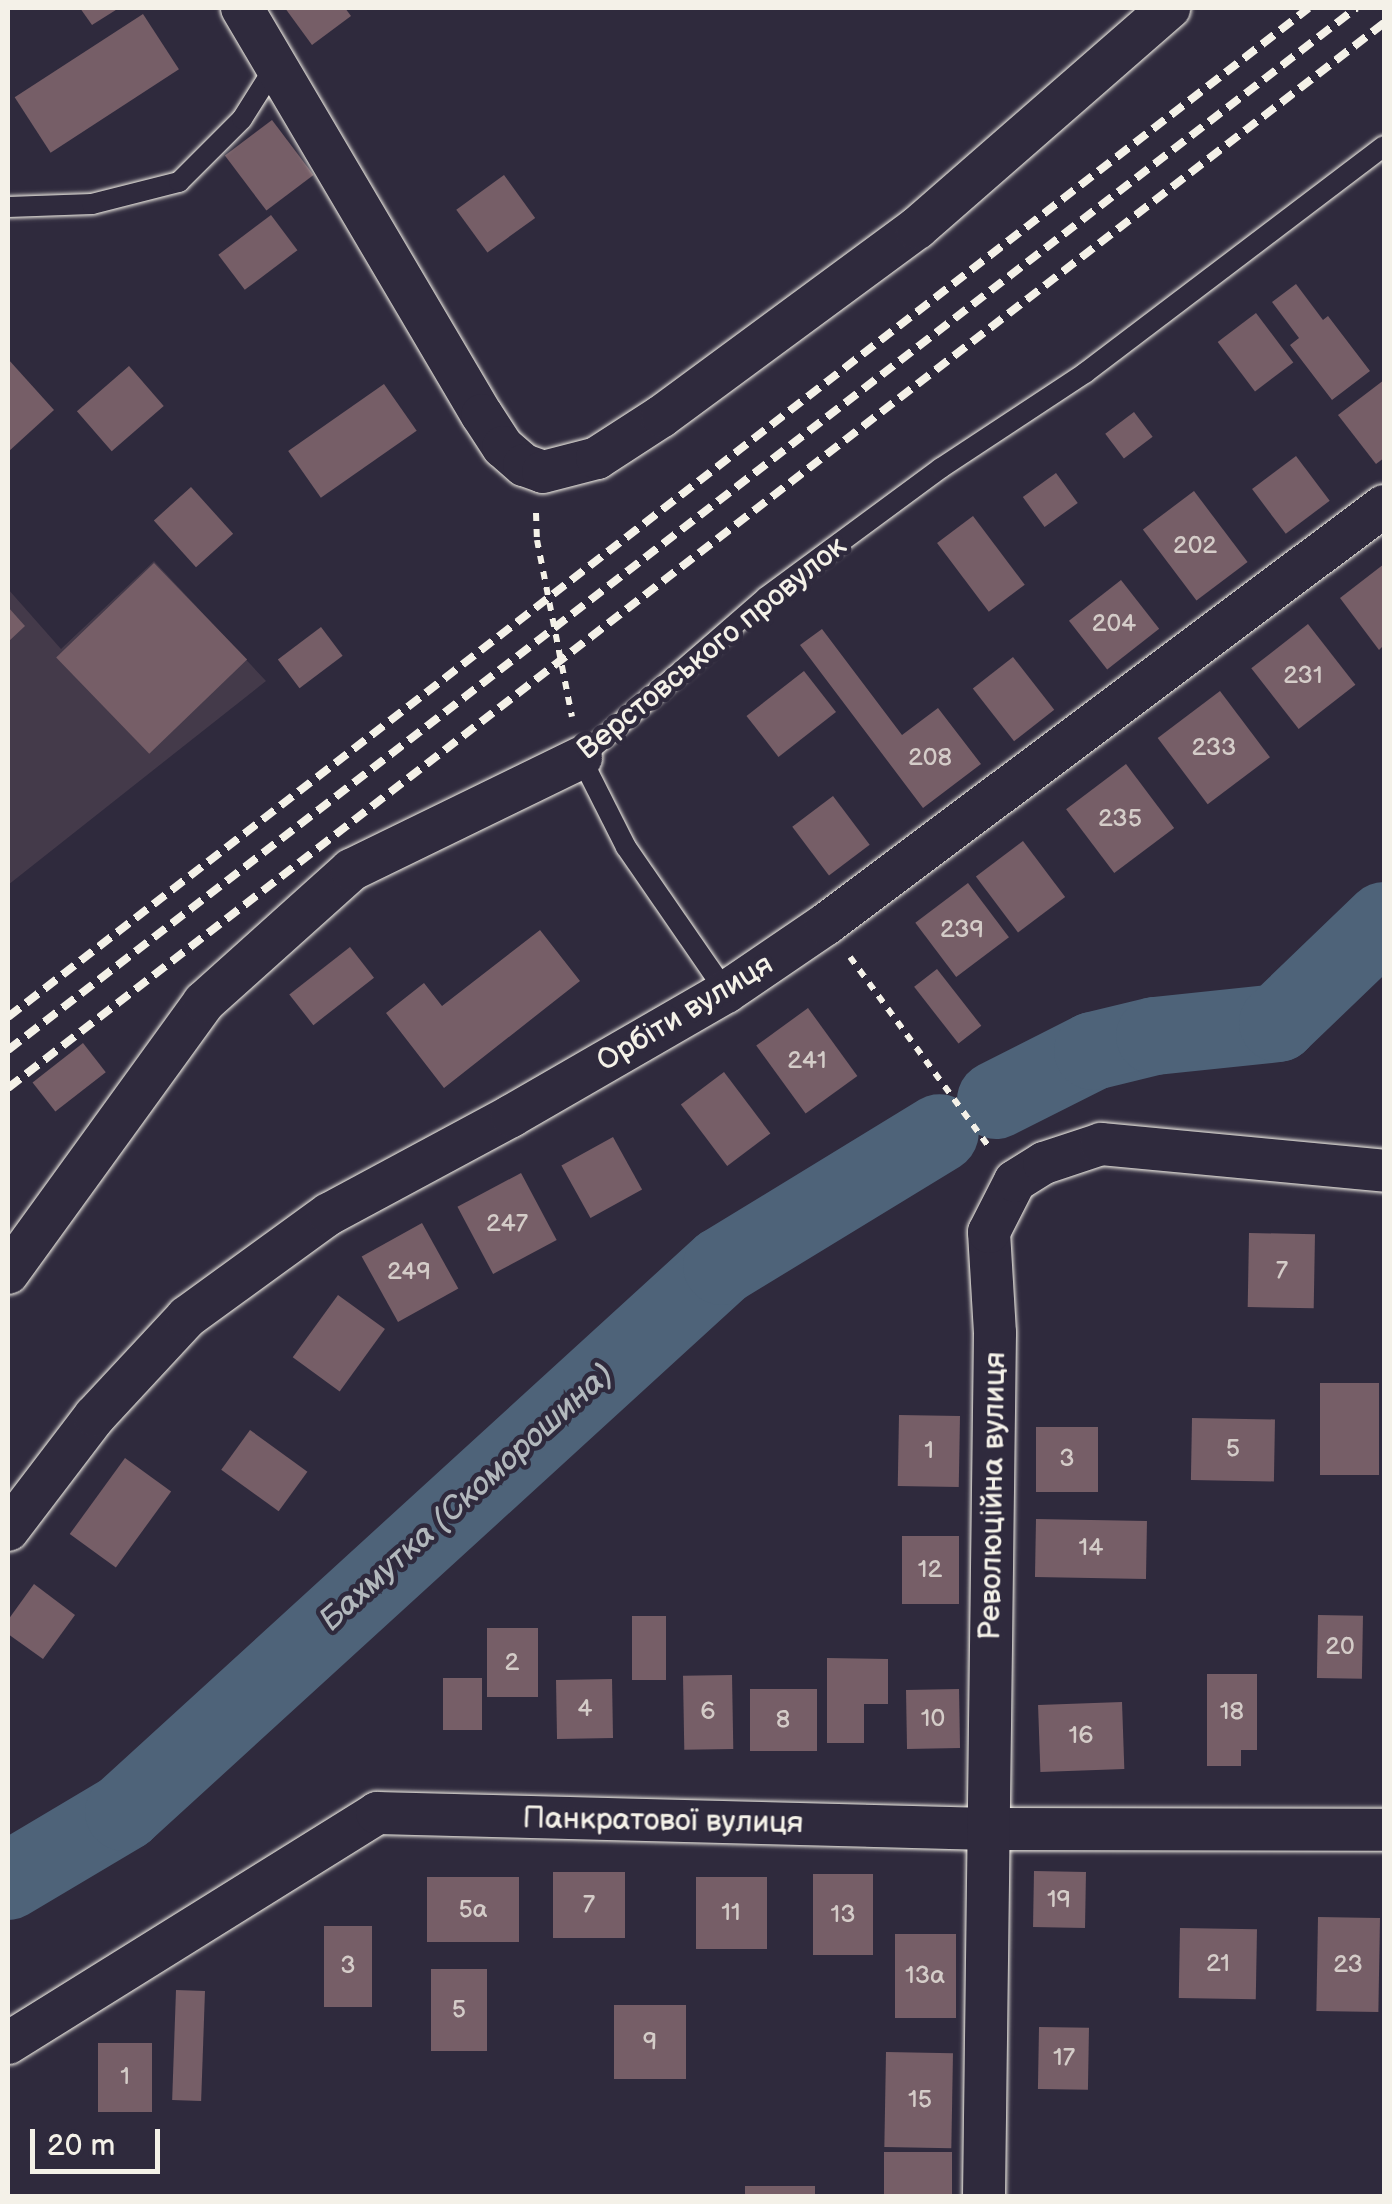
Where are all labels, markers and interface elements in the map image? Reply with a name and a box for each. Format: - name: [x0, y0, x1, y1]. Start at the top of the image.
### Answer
- street label: Верстовського провулок: [570, 528, 854, 768]
- house number: 202: [1173, 531, 1217, 561]
- house number: 204: [1092, 609, 1136, 639]
- house number: 231: [1283, 661, 1323, 691]
- house number: 233: [1192, 733, 1236, 763]
- house number: 208: [908, 743, 952, 773]
- house number: 235: [1098, 804, 1142, 834]
- house number: 239: [940, 915, 984, 945]
- street label: Орбіти вулиця: [591, 946, 779, 1080]
- house number: 241: [787, 1046, 827, 1076]
- house number: 247: [486, 1209, 528, 1239]
- house number: 7: [1276, 1256, 1288, 1286]
- house number: 249: [387, 1257, 431, 1287]
- street label: Революційна вулиця: [972, 1351, 1014, 1641]
- water label: Бахмутка (Скоморошина): [312, 1356, 622, 1640]
- house number: 5: [1226, 1434, 1240, 1464]
- house number: 1: [924, 1436, 934, 1466]
- house number: 3: [1059, 1444, 1075, 1474]
- house number: 14: [1079, 1533, 1103, 1563]
- house number: 12: [918, 1555, 942, 1585]
- house number: 20: [1325, 1632, 1355, 1662]
- house number: 2: [505, 1648, 519, 1678]
- house number: 4: [577, 1694, 593, 1724]
- house number: 6: [700, 1697, 716, 1727]
- house number: 18: [1220, 1697, 1244, 1727]
- house number: 10: [921, 1704, 945, 1734]
- house number: 8: [776, 1705, 790, 1735]
- house number: 16: [1069, 1721, 1093, 1751]
- street label: Панкратової вулиця: [522, 1801, 804, 1841]
- house number: 19: [1047, 1885, 1071, 1915]
- house number: 7: [583, 1890, 595, 1920]
- house number: 5а: [458, 1895, 488, 1925]
- house number: 11: [721, 1898, 741, 1928]
- house number: 13: [830, 1900, 856, 1930]
- house number: 21: [1206, 1949, 1230, 1979]
- house number: 23: [1333, 1950, 1363, 1980]
- house number: 3: [340, 1951, 356, 1981]
- house number: 13а: [905, 1961, 945, 1991]
- house number: 5: [452, 1995, 466, 2025]
- house number: 9: [643, 2027, 657, 2057]
- house number: 17: [1053, 2043, 1075, 2073]
- house number: 1: [120, 2062, 130, 2092]
- house number: 15: [908, 2085, 932, 2115]
- scale bar: [35, 2109, 165, 2171]
- text: 20 m: [47, 2128, 115, 2164]

